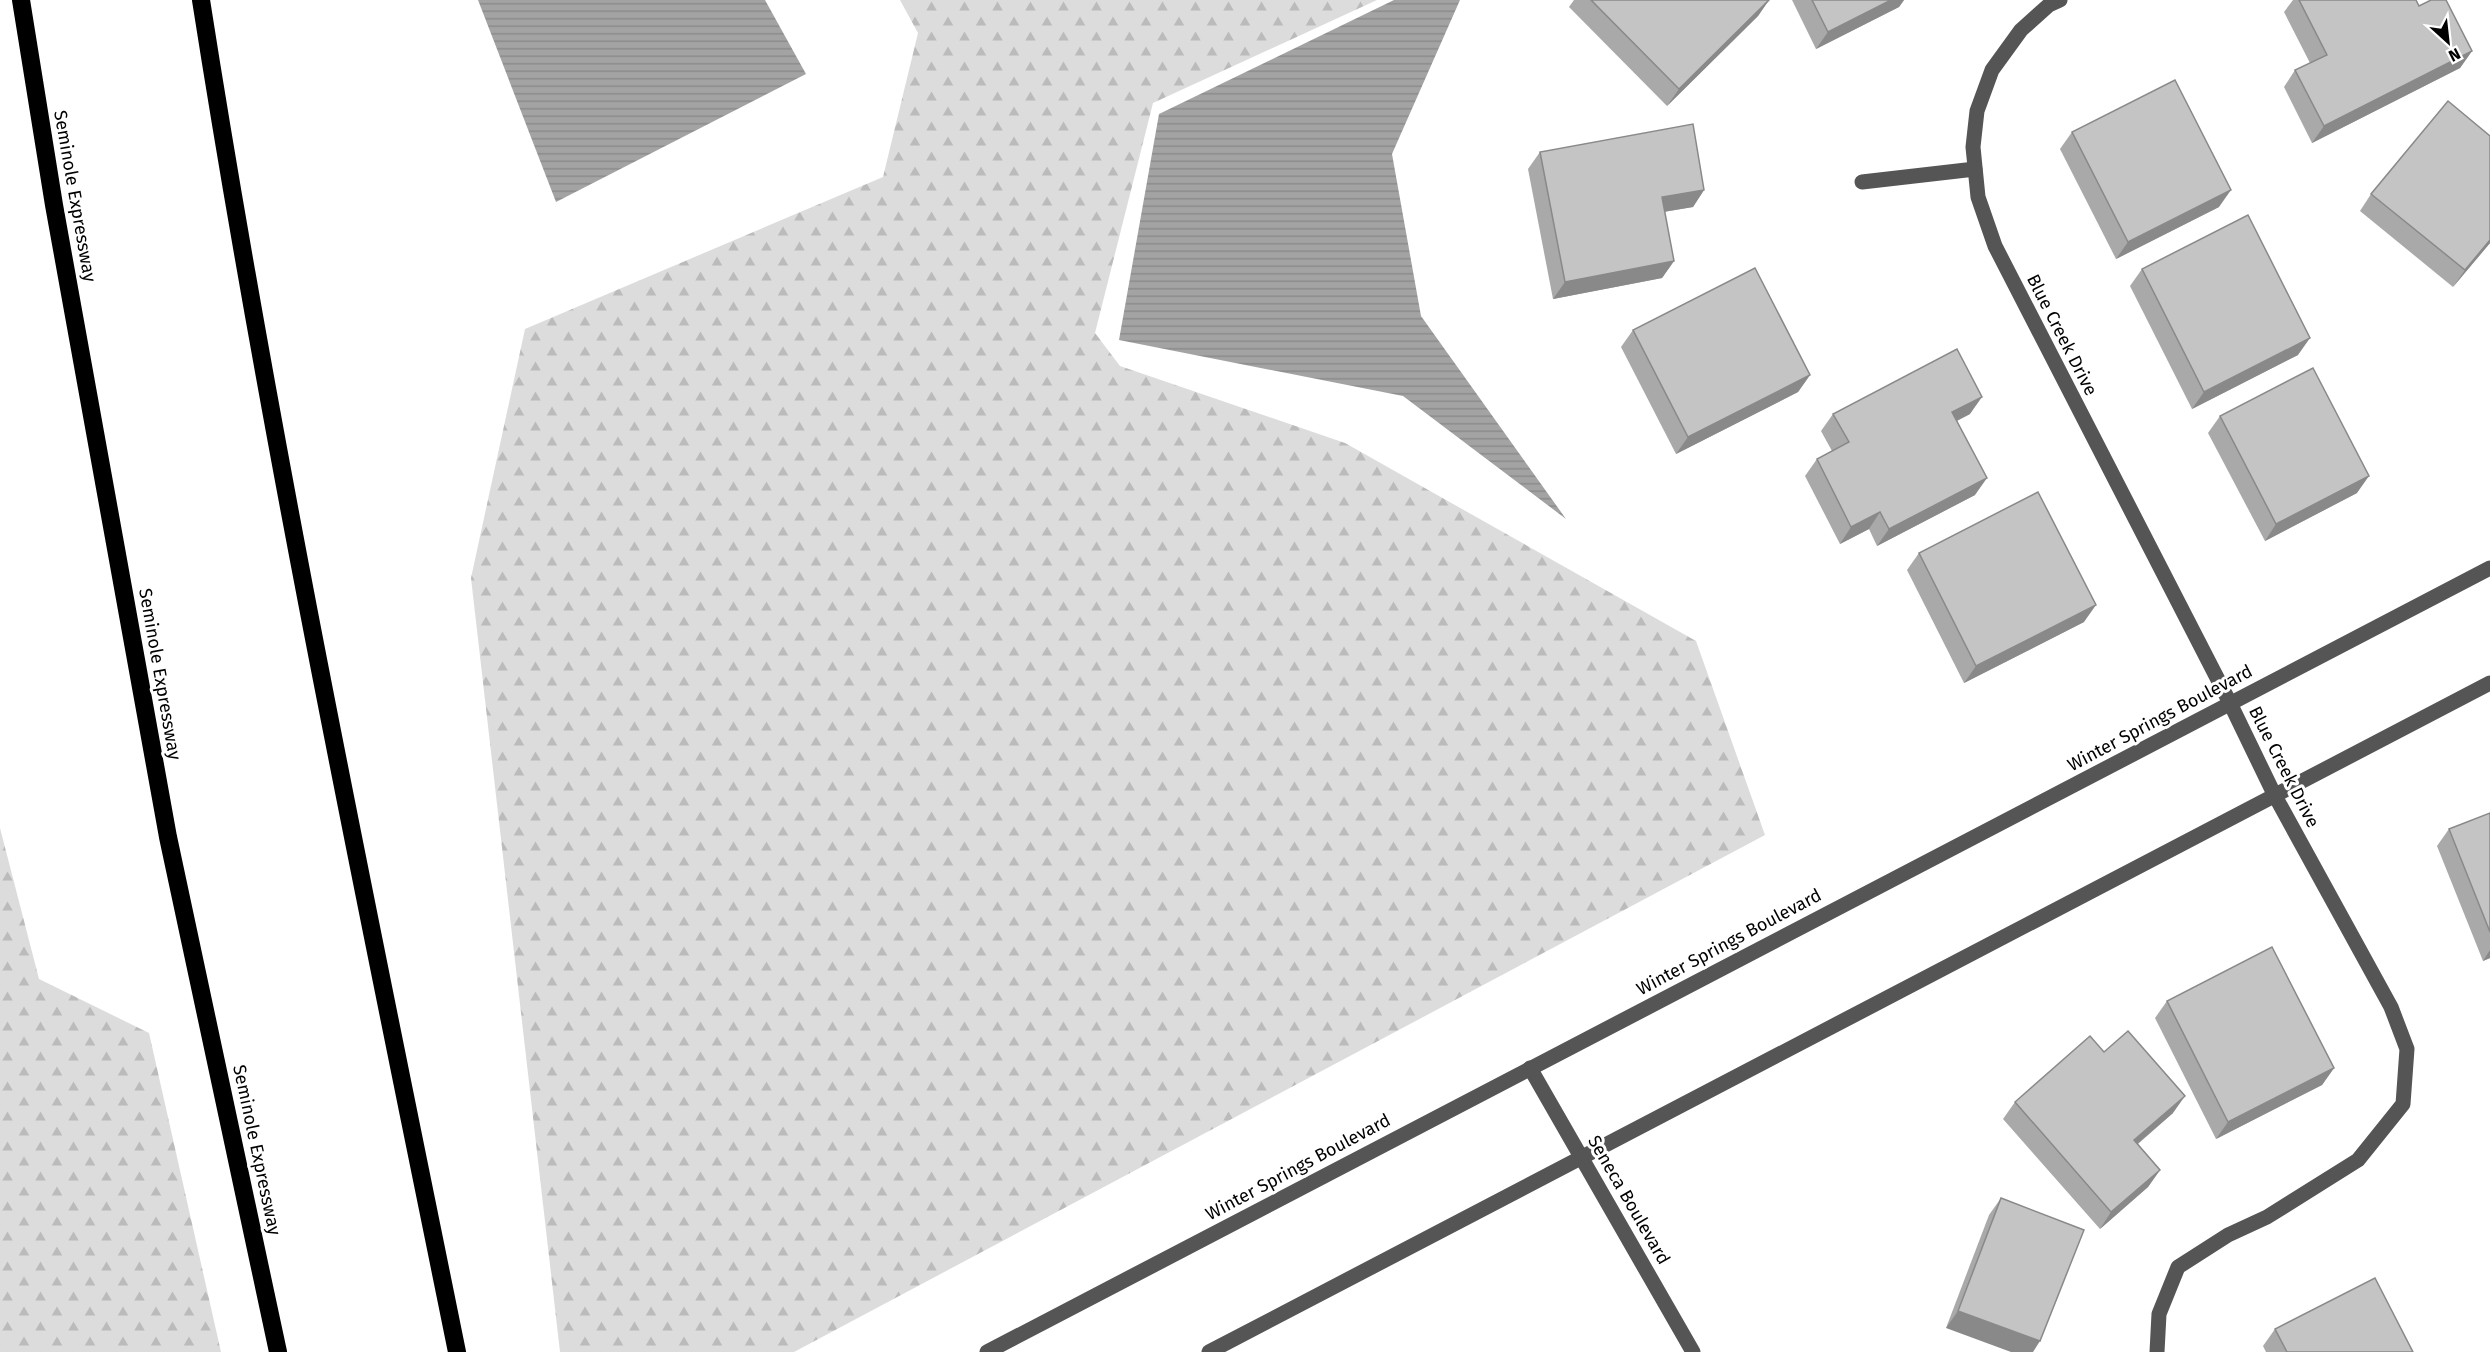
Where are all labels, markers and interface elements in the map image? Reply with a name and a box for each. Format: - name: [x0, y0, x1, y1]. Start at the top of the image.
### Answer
- north arrow: [2418, 12, 2478, 72]
- text: N: [2446, 44, 2464, 66]
- street label: Seminole Expressway: [49, 109, 101, 284]
- street label: Blue Creek Drive: [2022, 271, 2102, 399]
- street label: Seminole Expressway: [134, 587, 186, 762]
- street label: Winter Springs Boulevard: [2064, 660, 2256, 776]
- street label: Blue Creek Drive: [2244, 703, 2324, 831]
- street label: Winter Springs Boulevard: [1633, 884, 1825, 1000]
- street label: Seminole Expressway: [228, 1063, 286, 1237]
- street label: Winter Springs Boulevard: [1202, 1109, 1394, 1225]
- street label: Seneca Boulevard: [1583, 1132, 1675, 1268]

